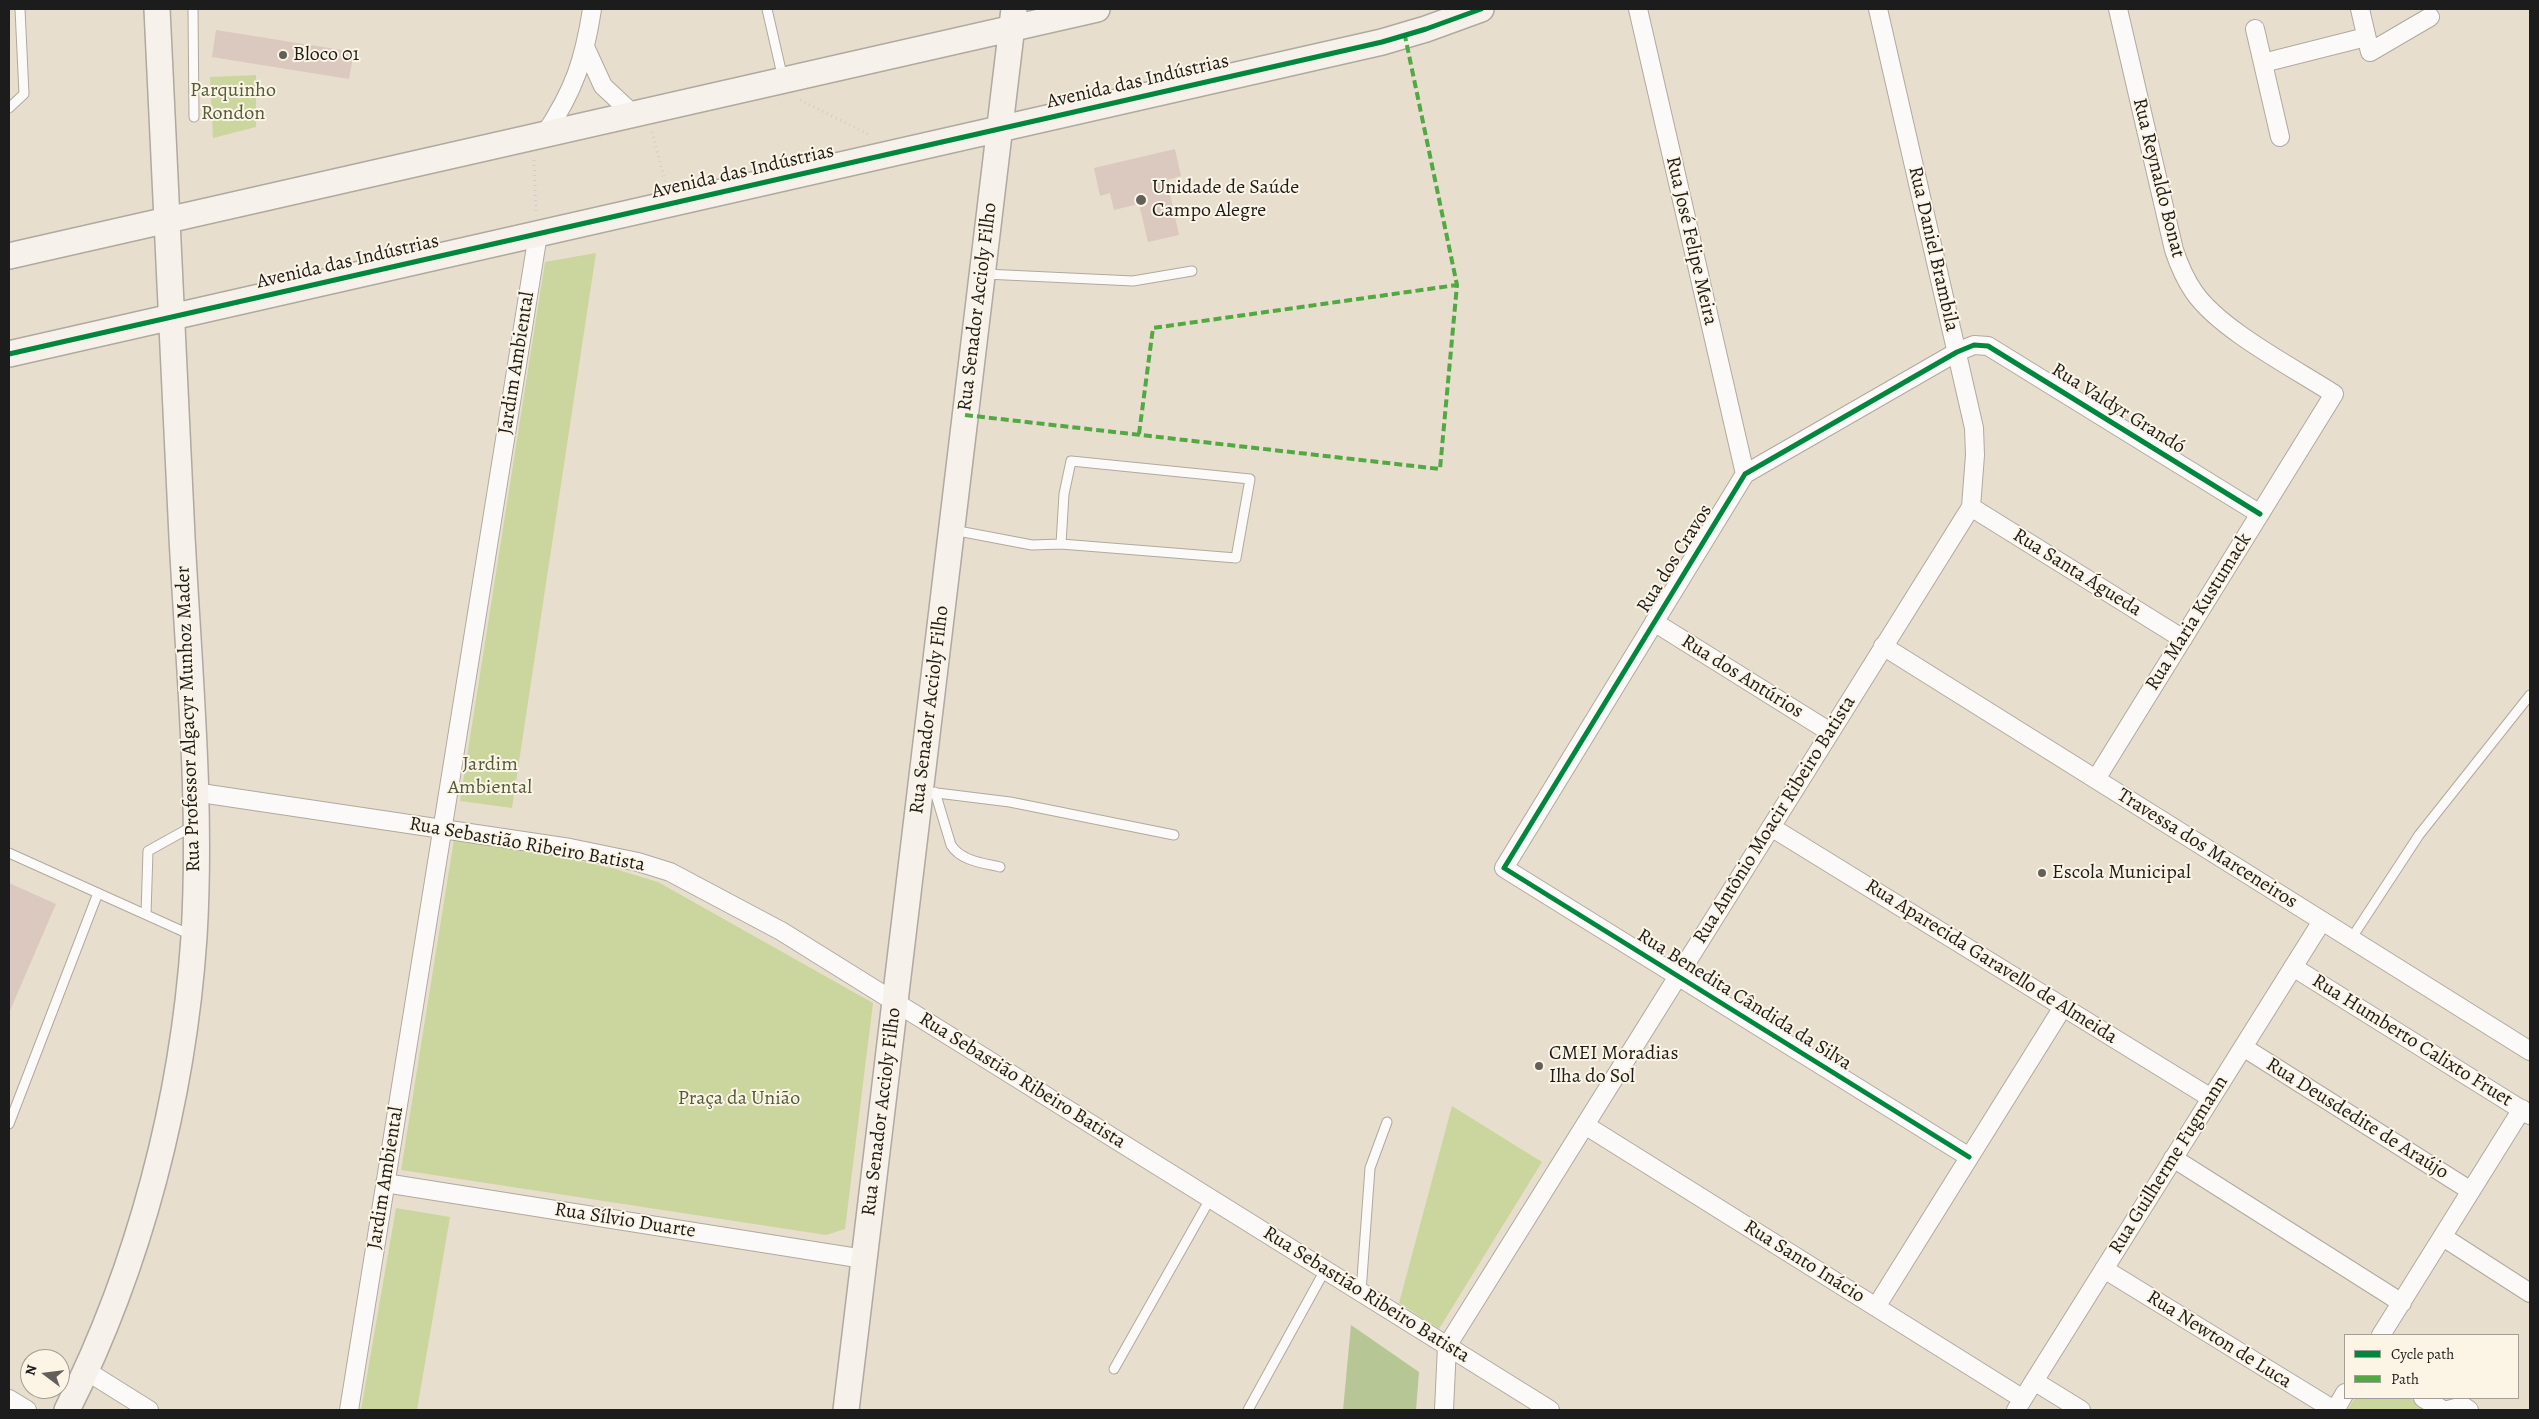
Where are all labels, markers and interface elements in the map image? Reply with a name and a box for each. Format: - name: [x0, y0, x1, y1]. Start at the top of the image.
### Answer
- place label: Bloco 01: [293, 43, 359, 67]
- marker: Bloco 01: [277, 49, 289, 61]
- street label: Avenida das Indústrias: [1045, 49, 1231, 115]
- park label: Parquinho Rondon: [190, 79, 276, 126]
- street label: Rua Reynaldo Bonat: [2127, 96, 2189, 260]
- street label: Avenida das Indústrias: [650, 139, 836, 205]
- street label: Rua José Felipe Meira: [1660, 154, 1722, 328]
- street label: Rua Daniel Brambila: [1902, 164, 1964, 334]
- place label: Unidade de Saúde Campo Alegre: [1152, 176, 1299, 223]
- marker: Unidade de Saúde Campo Alegre: [1134, 193, 1148, 207]
- street label: Rua Senador Accioly Filho: [953, 201, 1003, 413]
- street label: Avenida das Indústrias: [255, 229, 441, 295]
- street label: Jardim Ambiental: [494, 290, 540, 436]
- street label: Rua Valdyr Grandó: [2047, 358, 2189, 460]
- street label: Rua dos Cravos: [1632, 500, 1718, 618]
- street label: Rua Santa Águeda: [2008, 524, 2146, 622]
- street label: Rua Maria Kustumack: [2141, 529, 2257, 695]
- street label: Rua Professor Algacyr Munhoz Mader: [172, 565, 206, 873]
- street label: Rua Senador Accioly Filho: [905, 604, 955, 816]
- street label: Rua dos Antúrios: [1677, 630, 1807, 724]
- street label: Rua Antônio Moacir Ribeiro Batista: [1689, 692, 1861, 948]
- park label: Jardim Ambiental: [448, 753, 532, 800]
- street label: Travessa dos Marceneiros: [2112, 784, 2302, 914]
- street label: Rua Sebastião Ribeiro Batista: [407, 812, 647, 878]
- place label: Escola Municipal: [2052, 861, 2191, 885]
- marker: Escola Municipal: [2036, 867, 2048, 879]
- street label: Rua Aparecida Garavello de Almeida: [1861, 874, 2121, 1050]
- street label: Rua Benedita Cândida da Silva: [1632, 924, 1856, 1076]
- street label: Rua Humberto Calixto Fruet: [2307, 969, 2517, 1113]
- street label: Rua Senador Accioly Filho: [857, 1006, 907, 1218]
- street label: Rua Sebastião Ribeiro Batista: [914, 1007, 1130, 1155]
- place label: CMEI Moradias Ilha do Sol: [1549, 1042, 1678, 1089]
- street label: Rua Deusdedite de Araújo: [2261, 1053, 2453, 1185]
- marker: CMEI Moradias Ilha do Sol: [1533, 1060, 1545, 1072]
- street label: Rua Guilherme Fugmann: [2104, 1071, 2234, 1259]
- park label: Praça da União: [678, 1087, 800, 1111]
- street label: Jardim Ambiental: [363, 1105, 409, 1251]
- street label: Rua Sílvio Duarte: [553, 1198, 697, 1244]
- street label: Rua Santo Inácio: [1739, 1215, 1869, 1309]
- street label: Rua Sebastião Ribeiro Batista: [1258, 1221, 1474, 1369]
- street label: Rua Newton de Luca: [2142, 1286, 2296, 1394]
- legend: [2344, 1334, 2519, 1399]
- text: Cycle path: [2391, 1344, 2454, 1364]
- north arrow: [20, 1349, 70, 1399]
- text: N: [20, 1363, 41, 1378]
- text: Path: [2391, 1369, 2419, 1389]

